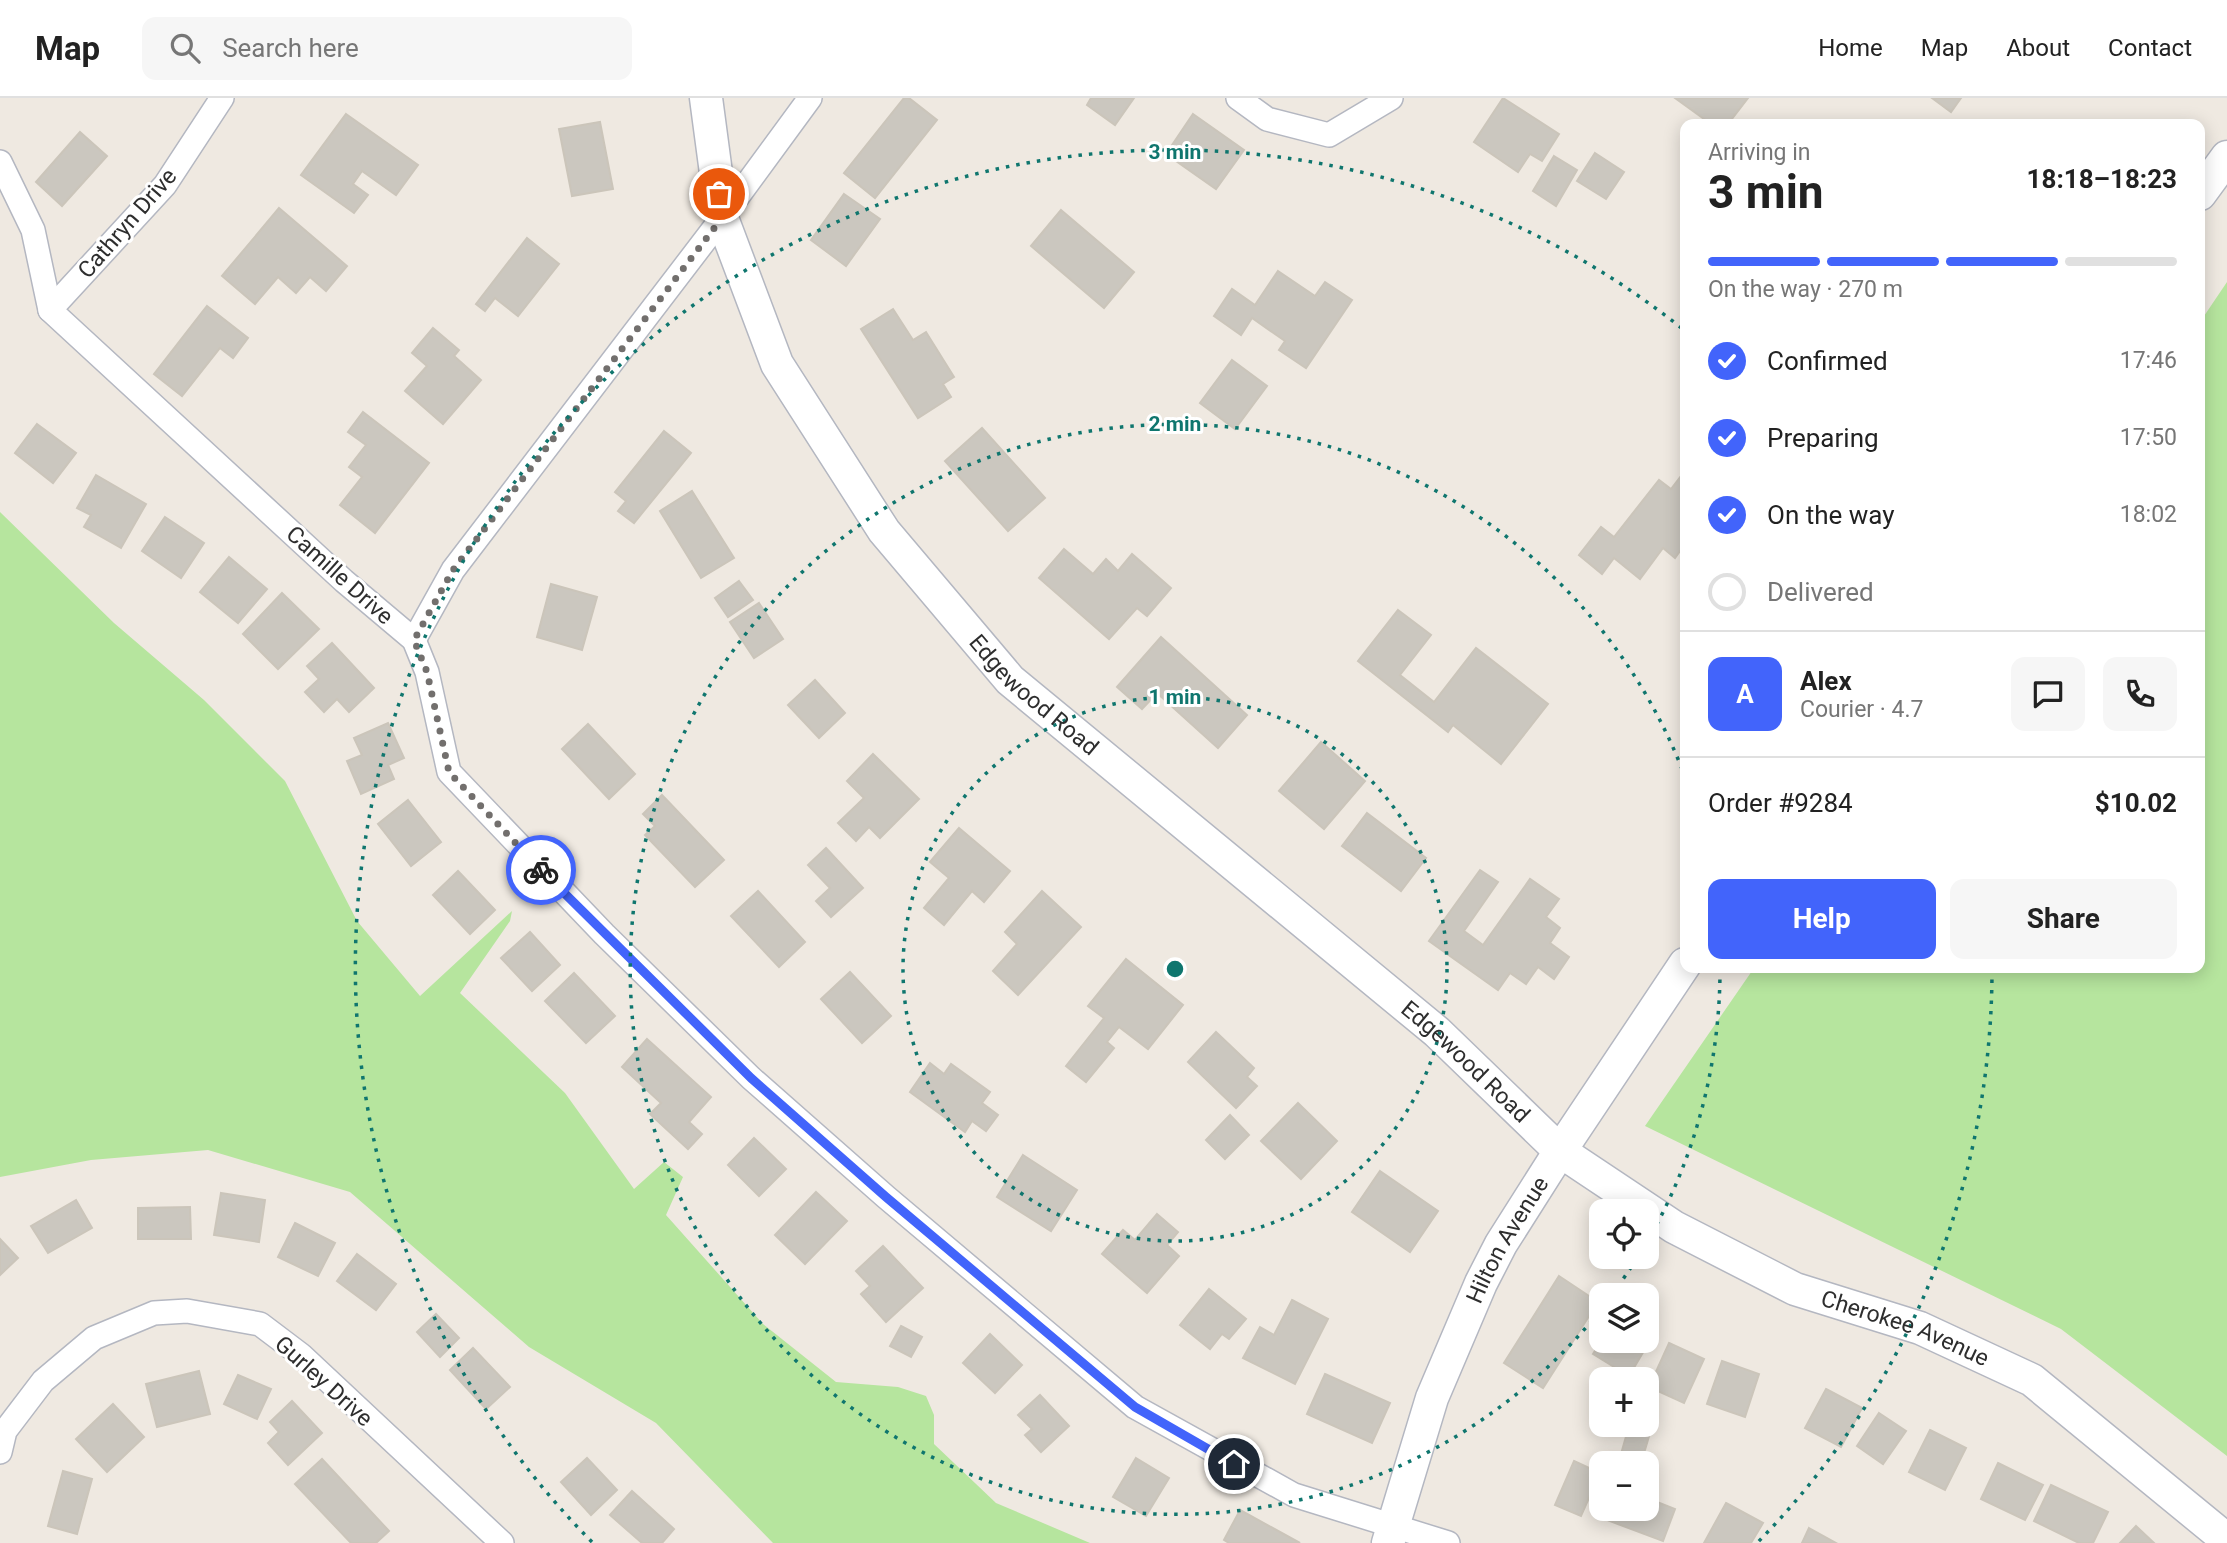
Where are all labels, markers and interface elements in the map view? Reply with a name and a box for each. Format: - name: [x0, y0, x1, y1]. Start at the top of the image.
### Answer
- search box: [142, 17, 632, 80]
- text: Map: [35, 29, 100, 68]
- icon: search: [166, 29, 204, 67]
- text: Search here: [222, 33, 359, 63]
- text: Home: [1818, 34, 1883, 62]
- text: Map: [1921, 34, 1968, 62]
- text: About: [2006, 34, 2070, 62]
- text: Contact: [2108, 34, 2192, 62]
- text: Arriving in: [1708, 139, 1811, 166]
- text: 3 min: [1149, 140, 1201, 164]
- street label: Cathryn Drive: [72, 163, 182, 284]
- pin: [689, 164, 749, 224]
- text: 18:18–18:23: [2027, 164, 2177, 194]
- text: 3 min: [1708, 165, 1824, 219]
- icon: bag: [700, 175, 738, 213]
- text: On the way · 270 m: [1708, 276, 1903, 303]
- icon: check: [1708, 342, 1746, 380]
- text: Confirmed: [1767, 346, 1888, 376]
- text: 17:46: [2120, 347, 2177, 374]
- text: 2 min: [1149, 412, 1201, 436]
- icon: check: [1708, 419, 1746, 457]
- text: Preparing: [1767, 423, 1879, 453]
- text: 17:50: [2120, 424, 2177, 451]
- icon: check: [1708, 496, 1746, 534]
- text: On the way: [1767, 500, 1895, 530]
- text: 18:02: [2120, 501, 2177, 528]
- street label: Camille Drive: [281, 521, 398, 630]
- text: Delivered: [1767, 577, 1874, 607]
- street label: Edgewood Road: [963, 629, 1104, 761]
- button: chat: [2011, 657, 2085, 731]
- button: phone: [2103, 657, 2177, 731]
- text: Alex: [1800, 666, 1852, 696]
- text: A: [1736, 679, 1754, 709]
- text: 1 min: [1149, 685, 1201, 709]
- text: Courier · 4.7: [1800, 696, 1923, 723]
- text: Order #9284: [1708, 788, 1853, 818]
- text: $10.02: [2095, 788, 2177, 818]
- courier: [506, 835, 576, 905]
- icon: bike: [522, 851, 560, 889]
- button: Help: [1708, 879, 1936, 959]
- button: Share: [1950, 879, 2177, 959]
- centre of rings: [1163, 957, 1187, 981]
- street label: Edgewood Road: [1396, 995, 1535, 1128]
- street label: Hilton Avenue: [1461, 1172, 1554, 1307]
- map controls: [1589, 1199, 1659, 1521]
- button: locate: [1589, 1199, 1659, 1269]
- button: layers: [1589, 1283, 1659, 1353]
- street label: Cherokee Avenue: [1818, 1285, 1993, 1372]
- street label: Gurley Drive: [269, 1331, 378, 1432]
- button: +: [1589, 1367, 1659, 1437]
- pin: [1204, 1434, 1264, 1494]
- icon: home: [1215, 1445, 1253, 1483]
- button: −: [1589, 1451, 1659, 1521]

